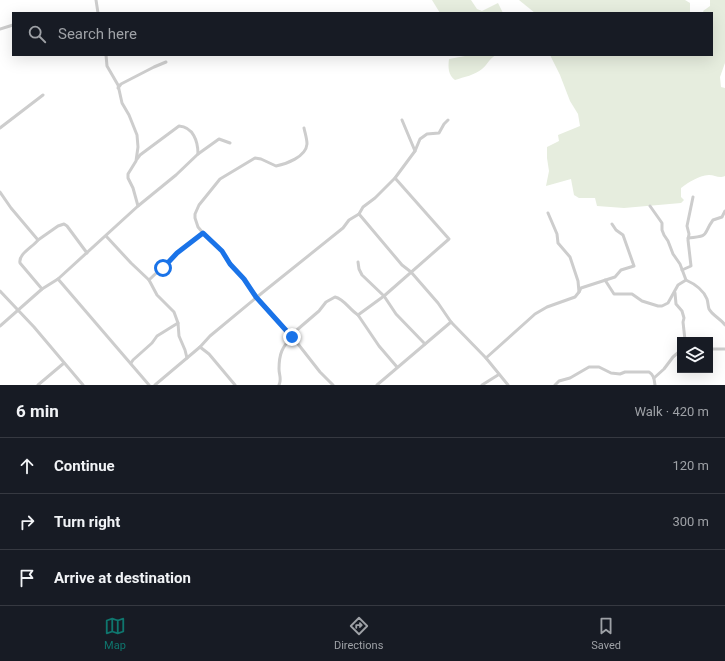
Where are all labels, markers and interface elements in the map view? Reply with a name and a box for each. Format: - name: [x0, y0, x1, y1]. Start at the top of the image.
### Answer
- search box: [12, 12, 713, 56]
- icon: search: [26, 23, 48, 45]
- text: Search here: [58, 25, 137, 43]
- route start: [154, 259, 172, 277]
- route end: [283, 328, 301, 346]
- map controls: [677, 337, 713, 373]
- button: layers: [677, 337, 713, 373]
- text: 6 min: [16, 401, 59, 421]
- text: Walk · 420 m: [634, 404, 709, 419]
- icon: ahead: [16, 455, 38, 477]
- text: Continue: [54, 457, 115, 475]
- text: 120 m: [672, 458, 709, 473]
- icon: right: [16, 511, 38, 533]
- text: Turn right: [54, 513, 120, 531]
- text: 300 m: [672, 514, 709, 529]
- icon: arrive: [16, 567, 38, 589]
- text: Arrive at destination: [54, 569, 191, 587]
- tab: Map: [104, 615, 126, 652]
- tab: Directions: [334, 615, 383, 652]
- tab: Saved: [591, 615, 621, 652]

